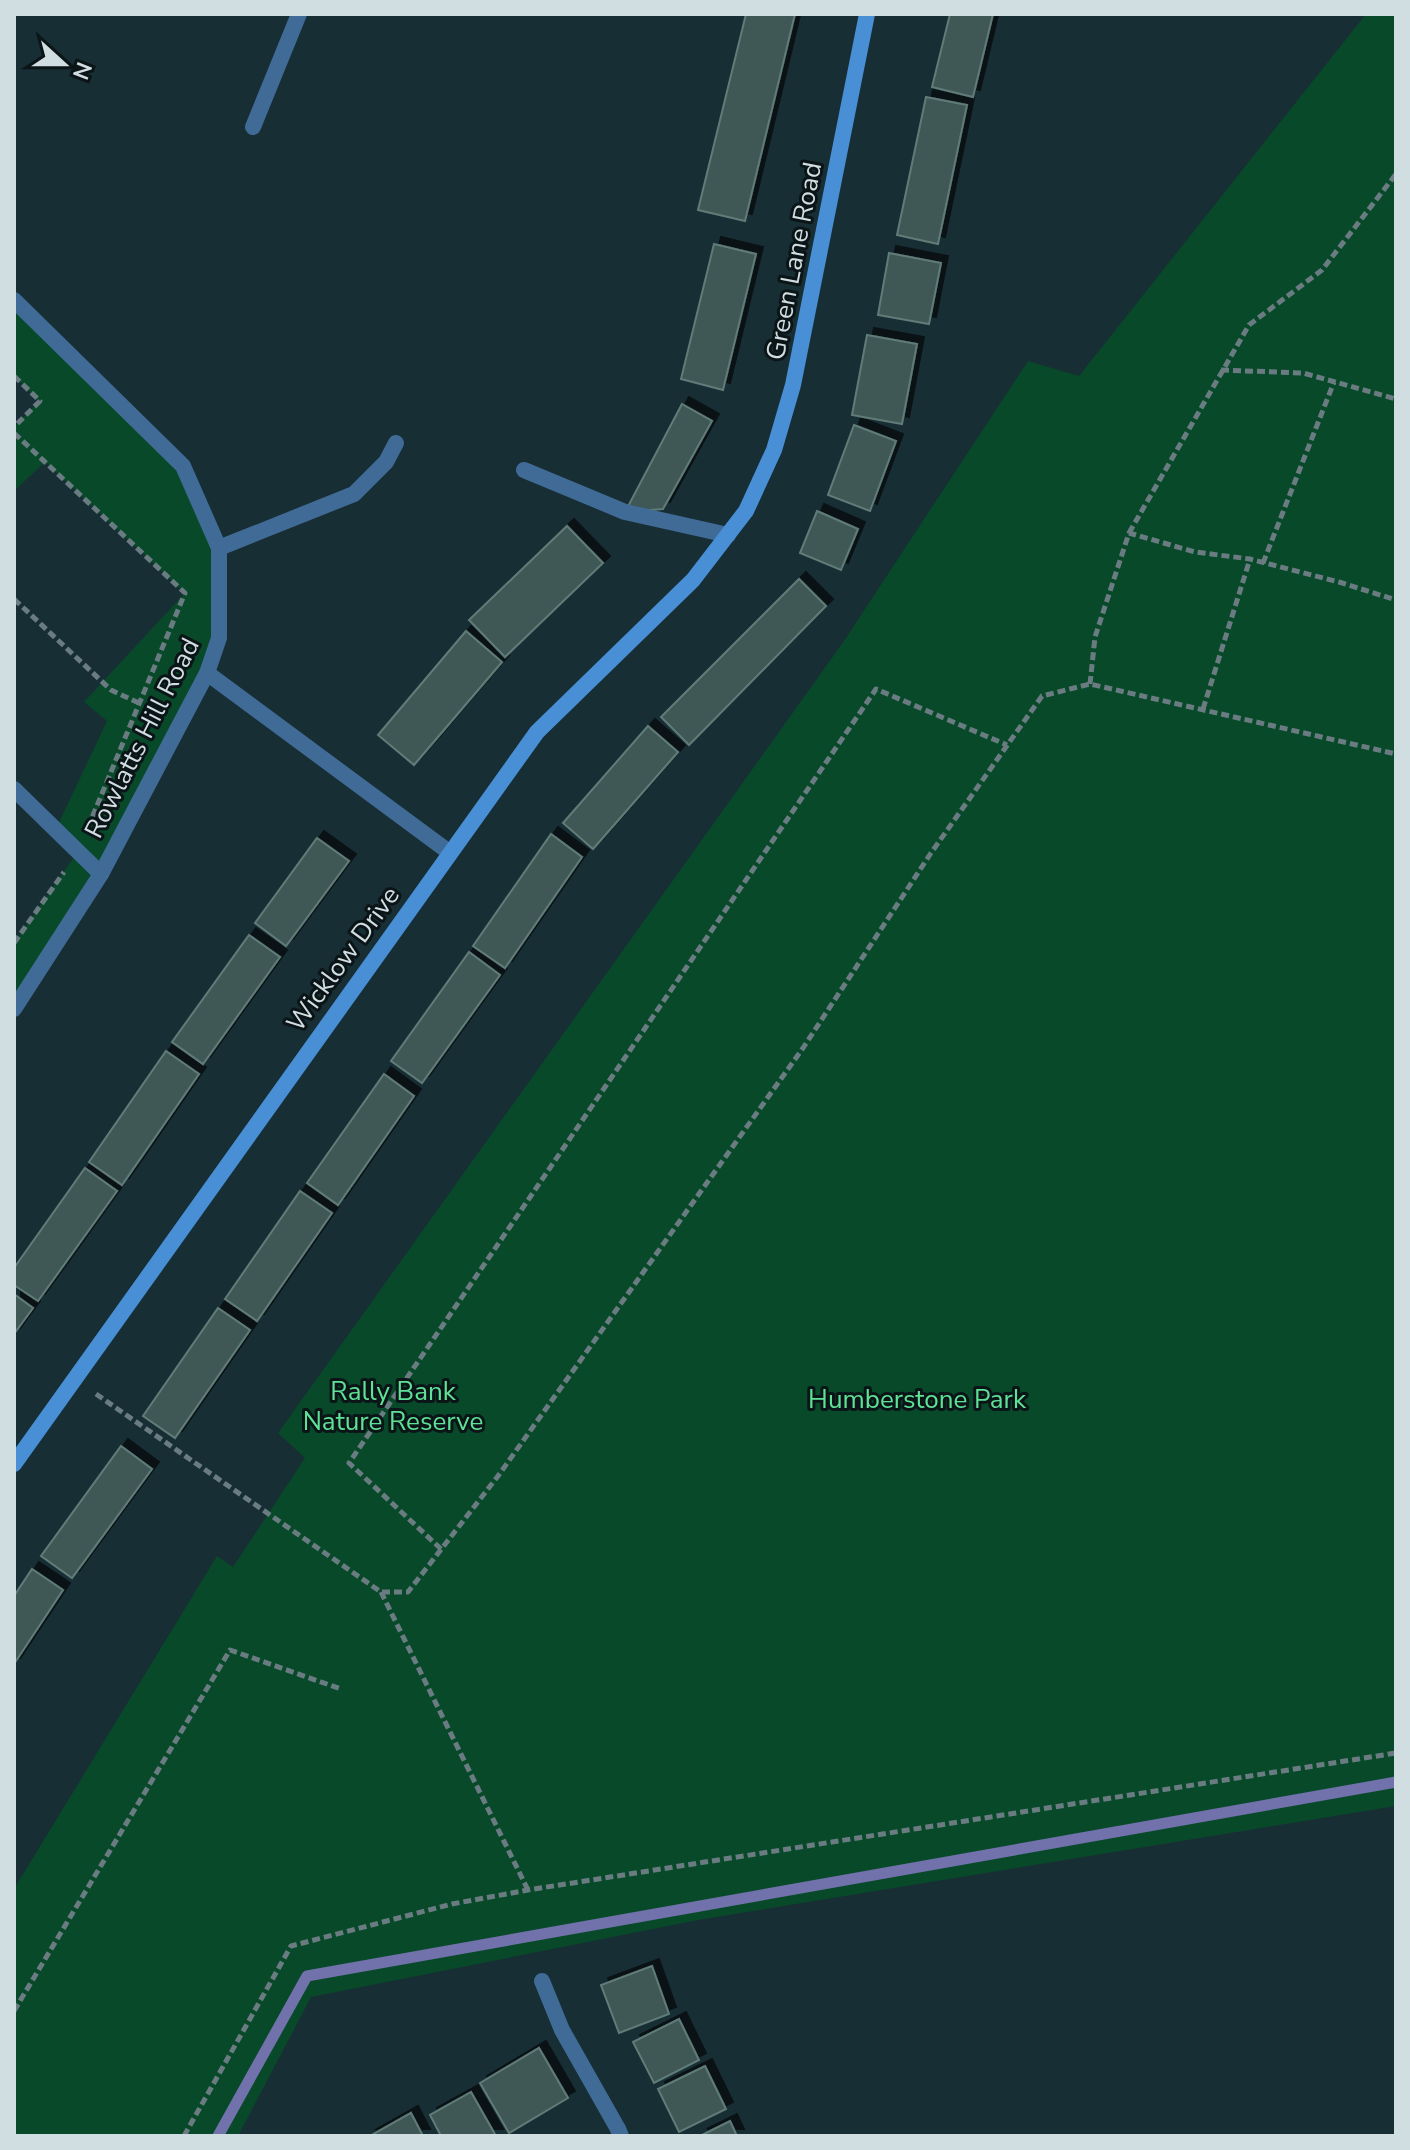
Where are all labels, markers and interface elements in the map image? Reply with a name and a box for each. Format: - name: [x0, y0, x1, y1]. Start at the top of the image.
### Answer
- north arrow: [24, 24, 104, 104]
- text: N: [65, 58, 99, 84]
- street label: Green Lane Road: [758, 159, 830, 363]
- street label: Rowlatts Hill Road: [76, 632, 208, 844]
- street label: Wicklow Drive: [278, 879, 408, 1039]
- park label: Rally Bank Nature Reserve: [303, 1374, 483, 1439]
- park label: Humberstone Park: [808, 1382, 1027, 1417]

